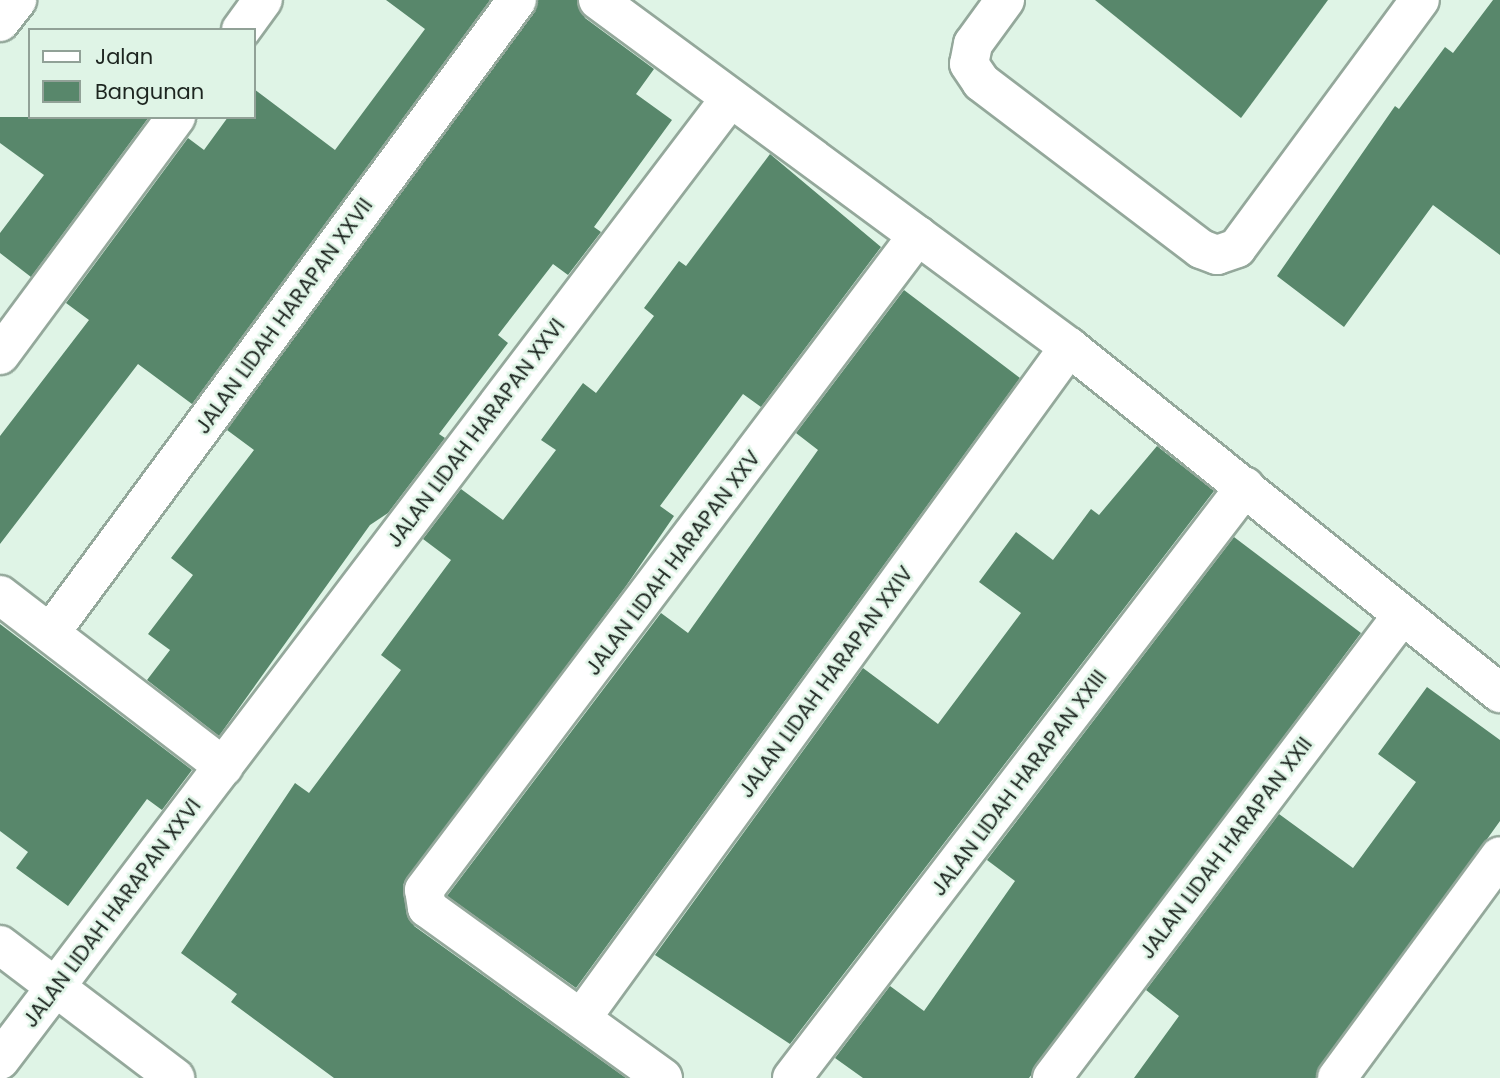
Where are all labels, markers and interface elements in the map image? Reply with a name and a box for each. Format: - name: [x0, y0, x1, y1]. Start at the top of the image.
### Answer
- legend: [28, 28, 256, 119]
- text: Jalan: [95, 42, 153, 71]
- text: Bangunan: [95, 77, 204, 106]
- street label: JALAN LIDAH HARAPAN XXVII: [190, 193, 378, 439]
- street label: JALAN LIDAH HARAPAN XXVI: [382, 314, 570, 552]
- street label: JALAN LIDAH HARAPAN XXV: [580, 446, 766, 680]
- street label: JALAN LIDAH HARAPAN XXIV: [734, 561, 918, 803]
- street label: JALAN LIDAH HARAPAN XXIII: [926, 665, 1112, 901]
- street label: JALAN LIDAH HARAPAN XXII: [1134, 732, 1318, 964]
- street label: JALAN LIDAH HARAPAN XXVI: [18, 794, 206, 1032]

